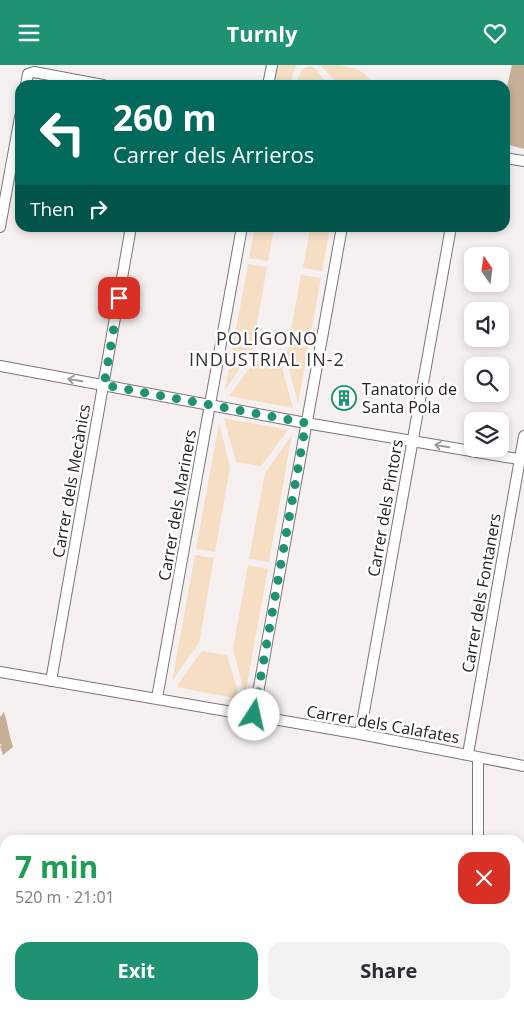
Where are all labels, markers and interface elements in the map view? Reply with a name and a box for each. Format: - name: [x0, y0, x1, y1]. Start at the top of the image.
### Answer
- text: Turnly: [227, 18, 297, 48]
- icon: menu: [15, 19, 43, 47]
- icon: heart: [481, 19, 509, 47]
- text: 260 m: [113, 94, 217, 141]
- icon: left: [30, 100, 95, 165]
- text: Carrer dels Arrieros: [113, 139, 314, 169]
- icon: right: [84, 195, 112, 223]
- text: Then: [30, 196, 74, 222]
- north arrow: [464, 247, 509, 293]
- map controls: [464, 247, 509, 457]
- pin: [98, 277, 140, 319]
- icon: arrive: [105, 284, 133, 312]
- button: sound: [464, 302, 509, 347]
- district label: POLÍGONO INDUSTRIAL IN-2: [189, 326, 345, 371]
- button: search: [464, 357, 509, 402]
- one-way arrow: [67, 375, 83, 385]
- place label: Tanatorio de Santa Pola: [362, 378, 457, 418]
- building icon: Tanatorio de Santa Pola: [331, 385, 357, 411]
- street label: Carrer dels Mecànics: [47, 403, 95, 559]
- button: layers: [464, 412, 509, 457]
- street label: Carrer dels Mariners: [153, 428, 201, 582]
- street label: Carrer dels Pintors: [362, 437, 408, 579]
- one-way arrow: [434, 440, 450, 450]
- street label: Carrer dels Fontaners: [456, 512, 506, 674]
- position arrow: [227, 688, 279, 740]
- street label: Carrer dels Calafates: [305, 700, 461, 748]
- text: 7 min: [15, 846, 98, 887]
- button: close: [458, 852, 510, 904]
- text: 520 m · 21:01: [15, 886, 115, 908]
- button: Exit: [15, 942, 258, 1000]
- button: Share: [268, 942, 510, 1000]

